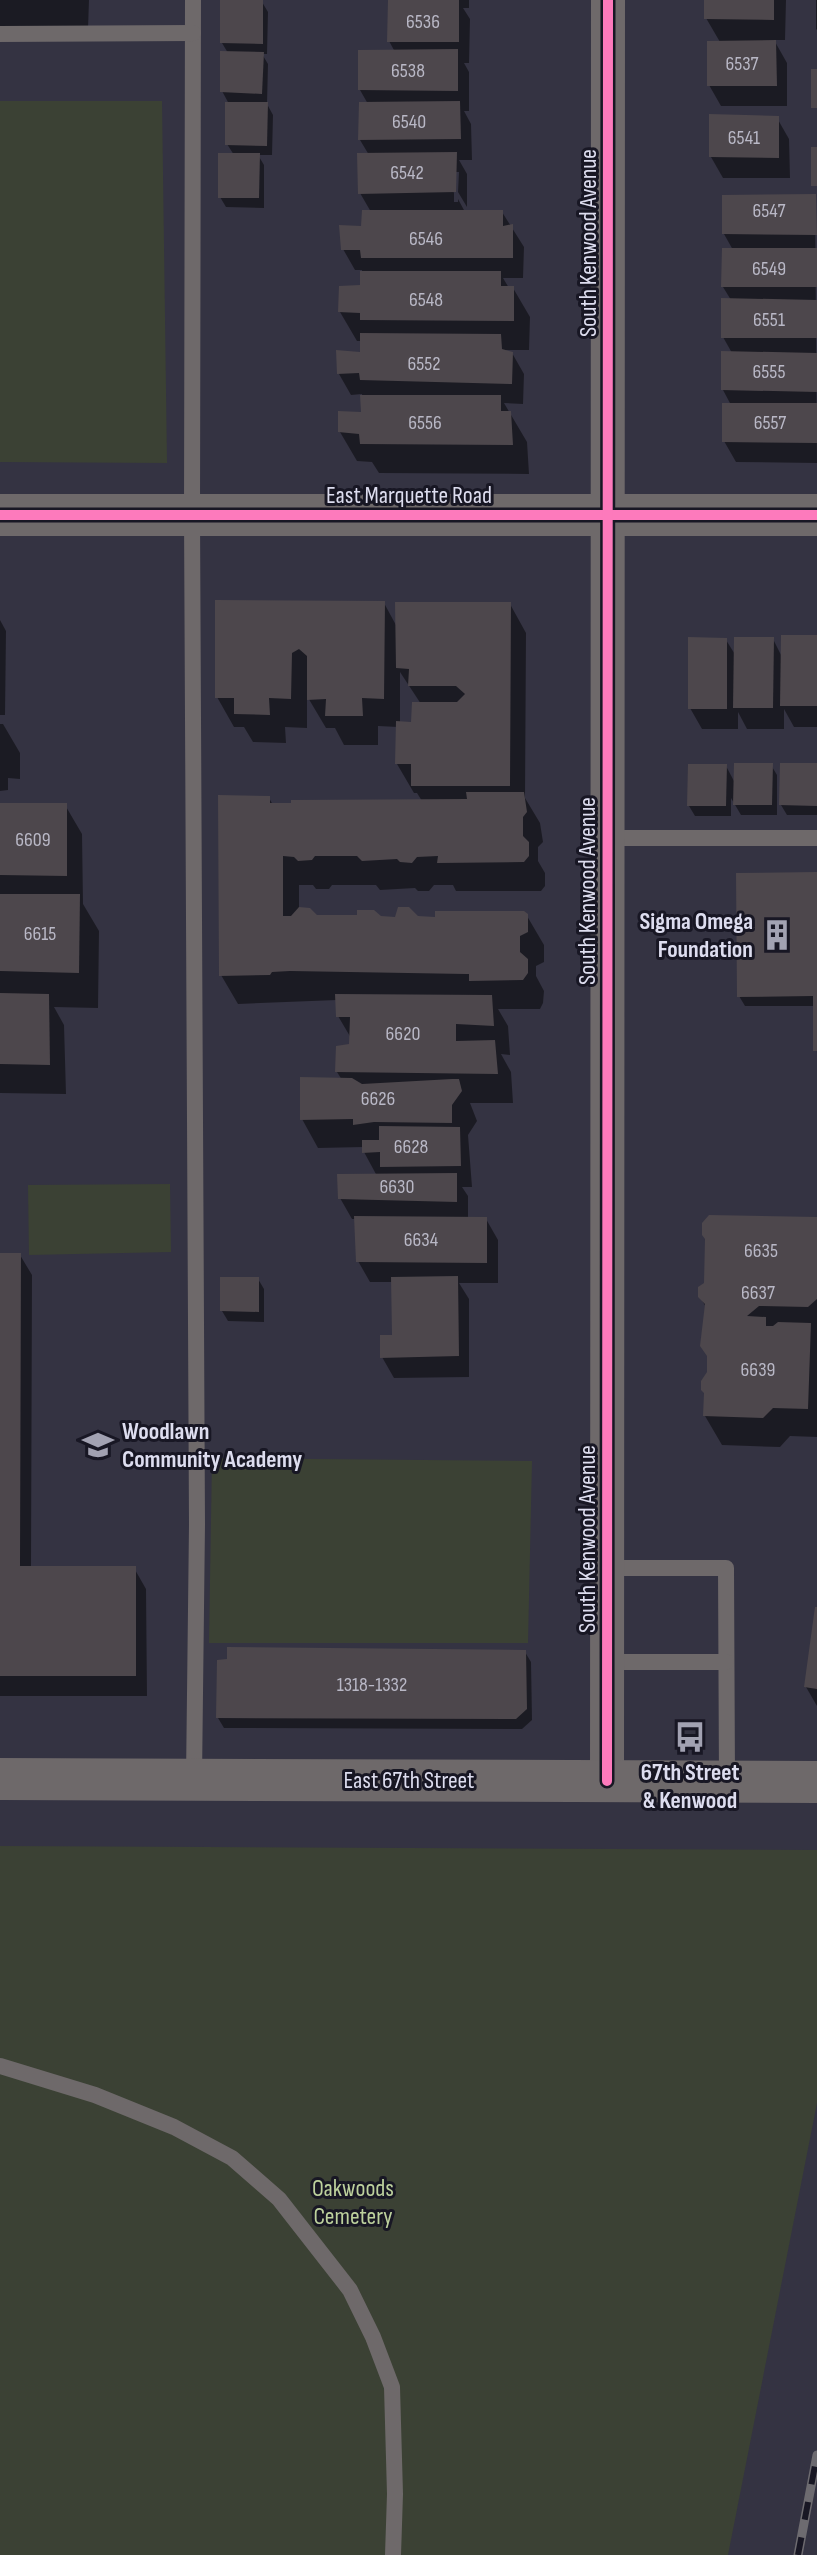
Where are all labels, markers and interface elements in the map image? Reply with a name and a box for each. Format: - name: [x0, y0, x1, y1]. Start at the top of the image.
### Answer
- house number: 6536: [406, 10, 440, 34]
- house number: 6537: [725, 52, 759, 76]
- house number: 6538: [391, 59, 425, 83]
- house number: 6540: [392, 110, 426, 134]
- house number: 6541: [728, 126, 760, 150]
- street label: South Kenwood Avenue: [574, 149, 603, 337]
- house number: 6542: [390, 161, 424, 185]
- house number: 6547: [752, 199, 786, 223]
- house number: 6546: [409, 227, 443, 251]
- house number: 6549: [752, 257, 786, 281]
- house number: 6548: [409, 288, 443, 312]
- house number: 6551: [753, 308, 785, 332]
- house number: 6552: [407, 352, 441, 376]
- house number: 6555: [753, 360, 785, 384]
- house number: 6556: [408, 411, 442, 435]
- house number: 6557: [754, 411, 786, 435]
- street label: East Marquette Road: [326, 481, 492, 510]
- street label: South Kenwood Avenue: [573, 797, 602, 985]
- house number: 6609: [15, 828, 51, 852]
- place label: Sigma Omega Foundation: [639, 907, 753, 964]
- building icon: Sigma Omega Foundation: [760, 918, 794, 952]
- house number: 6615: [24, 922, 56, 946]
- house number: 6620: [386, 1022, 420, 1046]
- house number: 6626: [361, 1087, 395, 1111]
- house number: 6628: [394, 1135, 428, 1159]
- house number: 6630: [380, 1175, 414, 1199]
- house number: 6634: [404, 1228, 438, 1252]
- house number: 6635: [744, 1239, 778, 1263]
- house number: 6637: [741, 1281, 775, 1305]
- house number: 6639: [741, 1358, 775, 1382]
- place label: Woodlawn Community Academy: [122, 1417, 302, 1474]
- school or university icon: Woodlawn Community Academy: [81, 1428, 115, 1462]
- street label: South Kenwood Avenue: [573, 1445, 602, 1633]
- house number: 1318-1332: [337, 1673, 407, 1697]
- bus stop icon: 67th Street & Kenwood: [673, 1720, 707, 1754]
- place label: 67th Street & Kenwood: [641, 1758, 739, 1815]
- street label: East 67th Street: [344, 1766, 474, 1795]
- park label: Oakwoods Cemetery: [312, 2174, 394, 2231]

